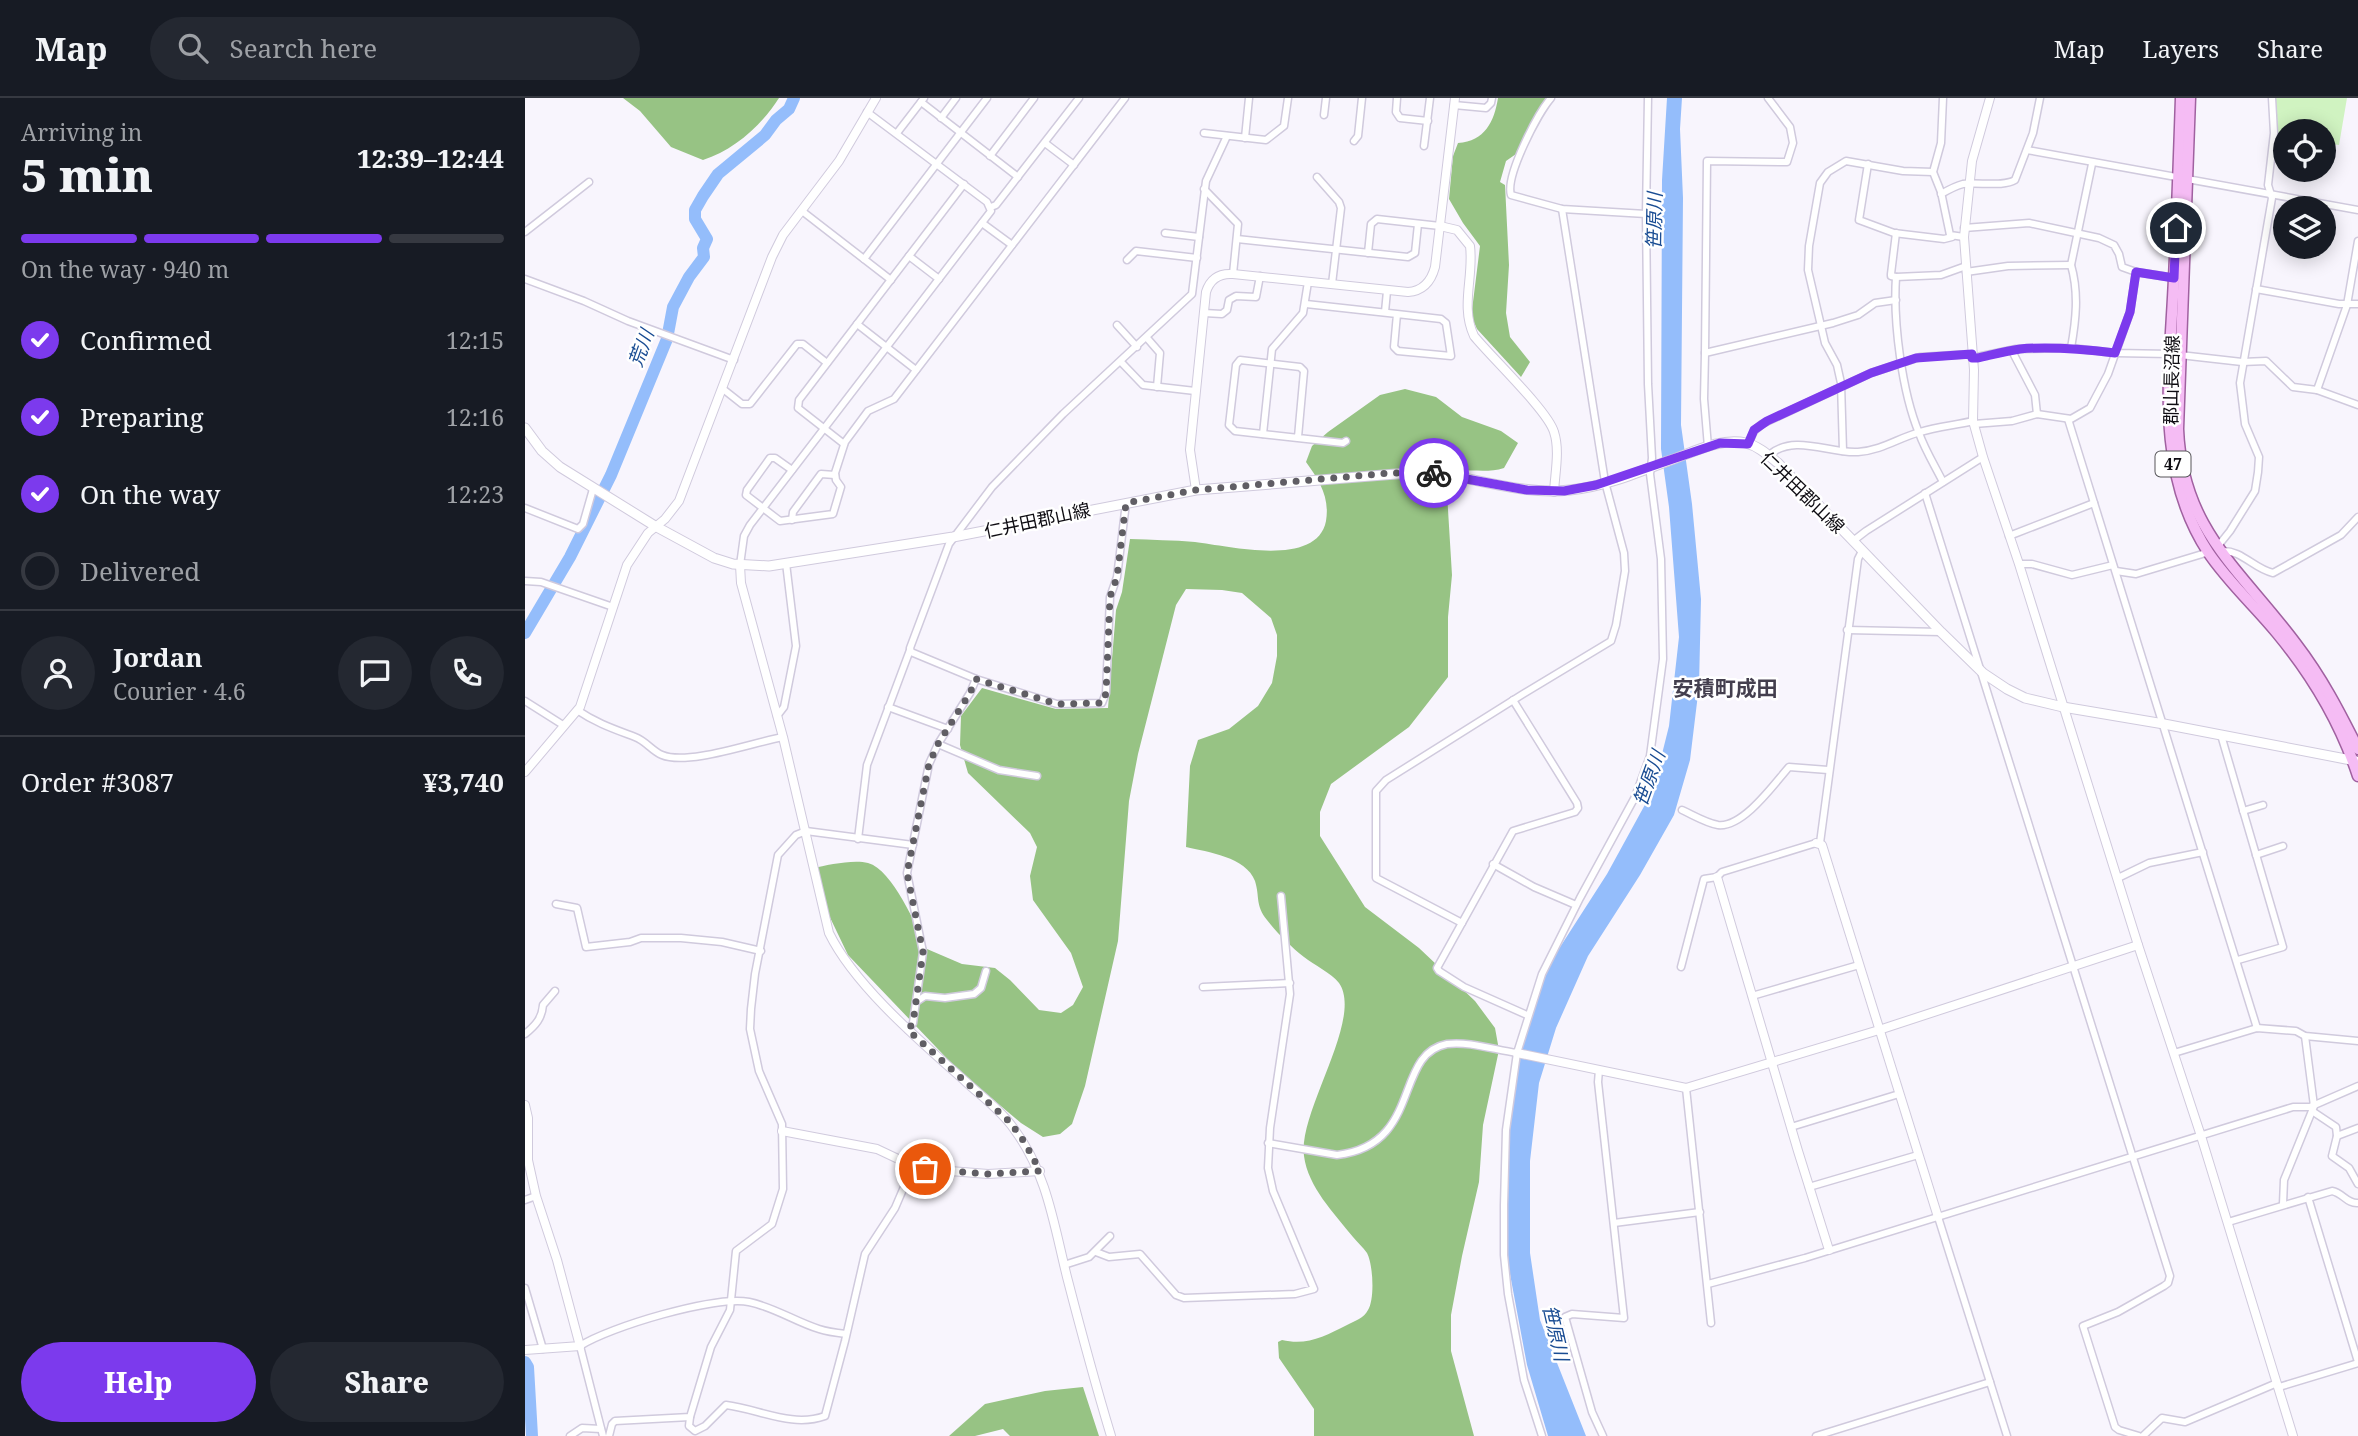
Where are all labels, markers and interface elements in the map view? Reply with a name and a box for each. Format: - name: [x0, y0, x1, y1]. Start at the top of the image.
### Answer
- search box: [150, 17, 640, 80]
- text: Map: [35, 26, 108, 71]
- icon: search: [174, 29, 212, 67]
- text: Search here: [230, 30, 377, 66]
- text: Map: [2054, 32, 2105, 65]
- text: Layers: [2143, 32, 2219, 65]
- text: Share: [2257, 32, 2323, 65]
- text: Arriving in: [21, 116, 142, 148]
- map controls: [2273, 119, 2336, 259]
- button: locate: [2273, 119, 2336, 182]
- text: 12:39–12:44: [357, 140, 504, 176]
- text: 5 min: [21, 143, 153, 205]
- water label: 笹原川: [1641, 190, 1668, 250]
- button: layers: [2273, 196, 2336, 259]
- pin: [2146, 198, 2206, 258]
- icon: home: [2157, 209, 2195, 247]
- text: On the way · 940 m: [21, 253, 229, 285]
- icon: check: [21, 321, 59, 359]
- text: Confirmed: [80, 322, 212, 358]
- text: 12:15: [446, 324, 504, 356]
- water label: 荒川: [622, 324, 660, 370]
- street label: 郡山長沼線: [2158, 335, 2184, 425]
- icon: check: [21, 398, 59, 436]
- text: Preparing: [80, 399, 204, 435]
- text: 12:16: [446, 401, 504, 433]
- courier: [1399, 438, 1469, 508]
- street label: 仁井田郡山線: [1756, 446, 1850, 538]
- road number: 47: [2155, 452, 2191, 476]
- icon: bike: [1415, 454, 1453, 492]
- icon: check: [21, 475, 59, 513]
- text: On the way: [80, 476, 220, 512]
- text: 12:23: [446, 478, 504, 510]
- street label: 仁井田郡山線: [982, 497, 1092, 543]
- text: Delivered: [80, 553, 200, 589]
- button: person: [21, 636, 95, 710]
- button: chat: [338, 636, 412, 710]
- button: phone: [430, 636, 504, 710]
- text: Jordan: [113, 639, 203, 675]
- district label: 安積町成田: [1673, 674, 1778, 702]
- text: Courier · 4.6: [113, 675, 246, 707]
- water label: 笹原川: [1627, 745, 1672, 809]
- text: Order #3087: [21, 764, 174, 800]
- text: ¥3,740: [423, 764, 504, 800]
- pin: [895, 1139, 955, 1199]
- icon: bag: [906, 1150, 944, 1188]
- water label: 笹原川: [1537, 1302, 1576, 1366]
- button: Help: [21, 1342, 256, 1422]
- button: Share: [270, 1342, 504, 1422]

